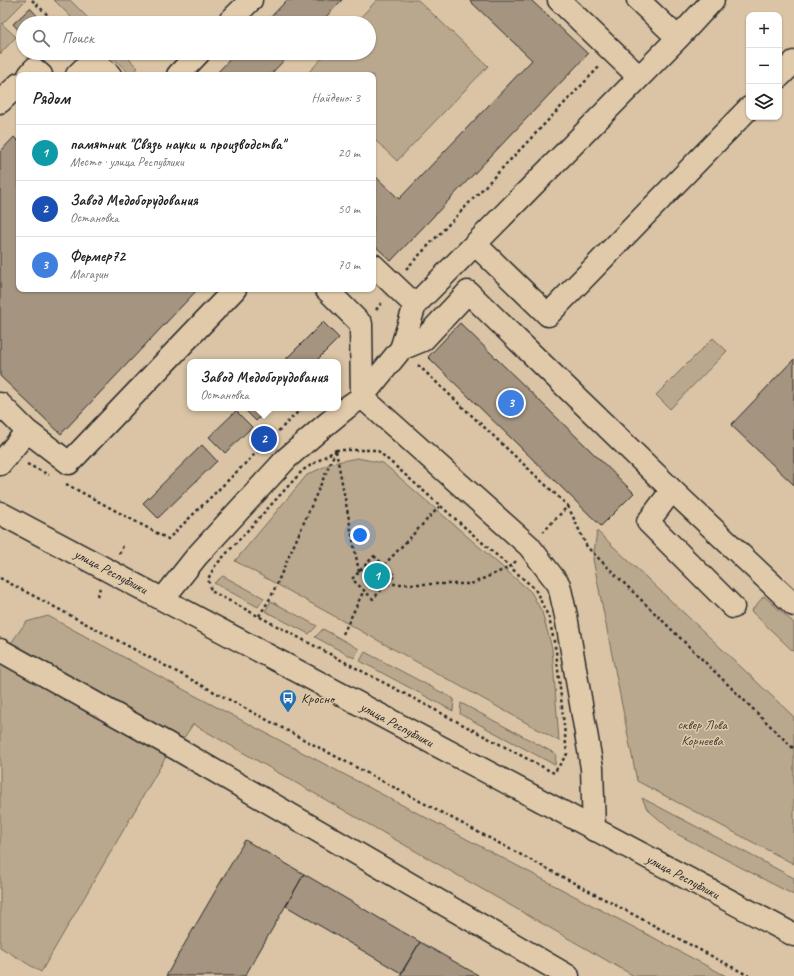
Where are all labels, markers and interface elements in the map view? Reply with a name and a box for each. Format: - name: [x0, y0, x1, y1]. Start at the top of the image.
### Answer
- map controls: [746, 12, 782, 120]
- button: +: [746, 12, 782, 48]
- search box: [16, 16, 376, 60]
- icon: search: [30, 27, 52, 49]
- text: Поиск: [62, 29, 94, 48]
- button: −: [746, 48, 782, 84]
- button: layers: [746, 84, 782, 120]
- text: Рядом: [32, 88, 70, 109]
- text: Найдено: 3: [312, 90, 360, 106]
- text: памятник "Связь науки и производства": [70, 135, 285, 154]
- text: 1: [42, 145, 48, 161]
- text: 20 m: [338, 145, 360, 161]
- text: Место · улица Республики: [70, 154, 184, 170]
- text: Завод Медоборудования: [70, 191, 198, 210]
- text: 2: [42, 201, 48, 217]
- text: 50 m: [338, 201, 360, 217]
- text: Остановка: [70, 210, 119, 226]
- text: Фермер72: [70, 247, 125, 266]
- text: 3: [42, 257, 48, 273]
- text: 70 m: [338, 257, 360, 273]
- text: Магазин: [70, 266, 108, 282]
- popup: [187, 359, 341, 411]
- text: Завод Медоборудования: [200, 368, 328, 387]
- text: Остановка: [200, 387, 249, 403]
- pin: 3: [498, 388, 524, 418]
- pin: 2: [251, 424, 277, 454]
- your location: [350, 525, 370, 545]
- street label: улица Республики: [71, 545, 151, 598]
- pin: 1: [364, 561, 390, 591]
- bus stop icon: Кросно: [278, 688, 298, 713]
- place label: Кросно: [301, 690, 336, 707]
- street label: улица Республики: [357, 698, 437, 751]
- park label: сквер Льва Корнеева: [677, 716, 728, 749]
- street label: улица Республики: [643, 850, 723, 903]

